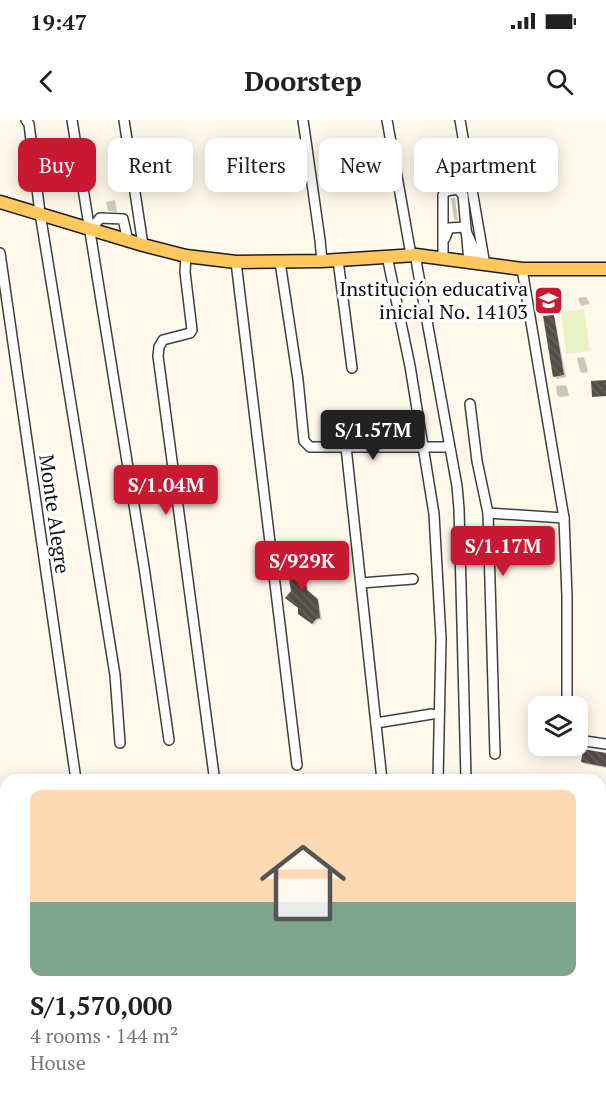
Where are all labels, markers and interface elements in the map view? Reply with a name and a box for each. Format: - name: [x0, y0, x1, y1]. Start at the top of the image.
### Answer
- text: 19:47: [30, 7, 87, 36]
- text: Doorstep: [244, 63, 362, 99]
- icon: back: [30, 65, 63, 98]
- icon: search: [543, 65, 576, 98]
- chip: Buy: [18, 138, 96, 192]
- chip: Rent: [108, 138, 193, 192]
- chip: Filters: [205, 138, 307, 192]
- chip: New: [319, 138, 402, 192]
- chip: Apartment: [414, 138, 558, 192]
- place label: Institución educativa inicial No. 14103: [339, 275, 528, 325]
- school or university icon: Institución educativa inicial No. 14103: [533, 284, 565, 316]
- pin: S/1.57M: [318, 410, 428, 461]
- text: S/1.57M: [335, 416, 411, 443]
- street label: Monte Alegre: [33, 453, 77, 575]
- pin: S/1.04M: [111, 465, 221, 516]
- text: S/1.04M: [128, 471, 204, 498]
- pin: S/1.17M: [448, 526, 558, 577]
- text: S/1.17M: [465, 532, 541, 559]
- pin: S/929K: [253, 541, 351, 592]
- text: S/929K: [269, 547, 335, 574]
- map controls: [528, 696, 588, 756]
- button: layers: [528, 696, 588, 756]
- icon: home: [249, 829, 357, 937]
- text: S/1,570,000: [30, 988, 172, 1022]
- text: 4 rooms · 144 m²: [30, 1022, 178, 1049]
- text: House: [30, 1049, 86, 1076]

